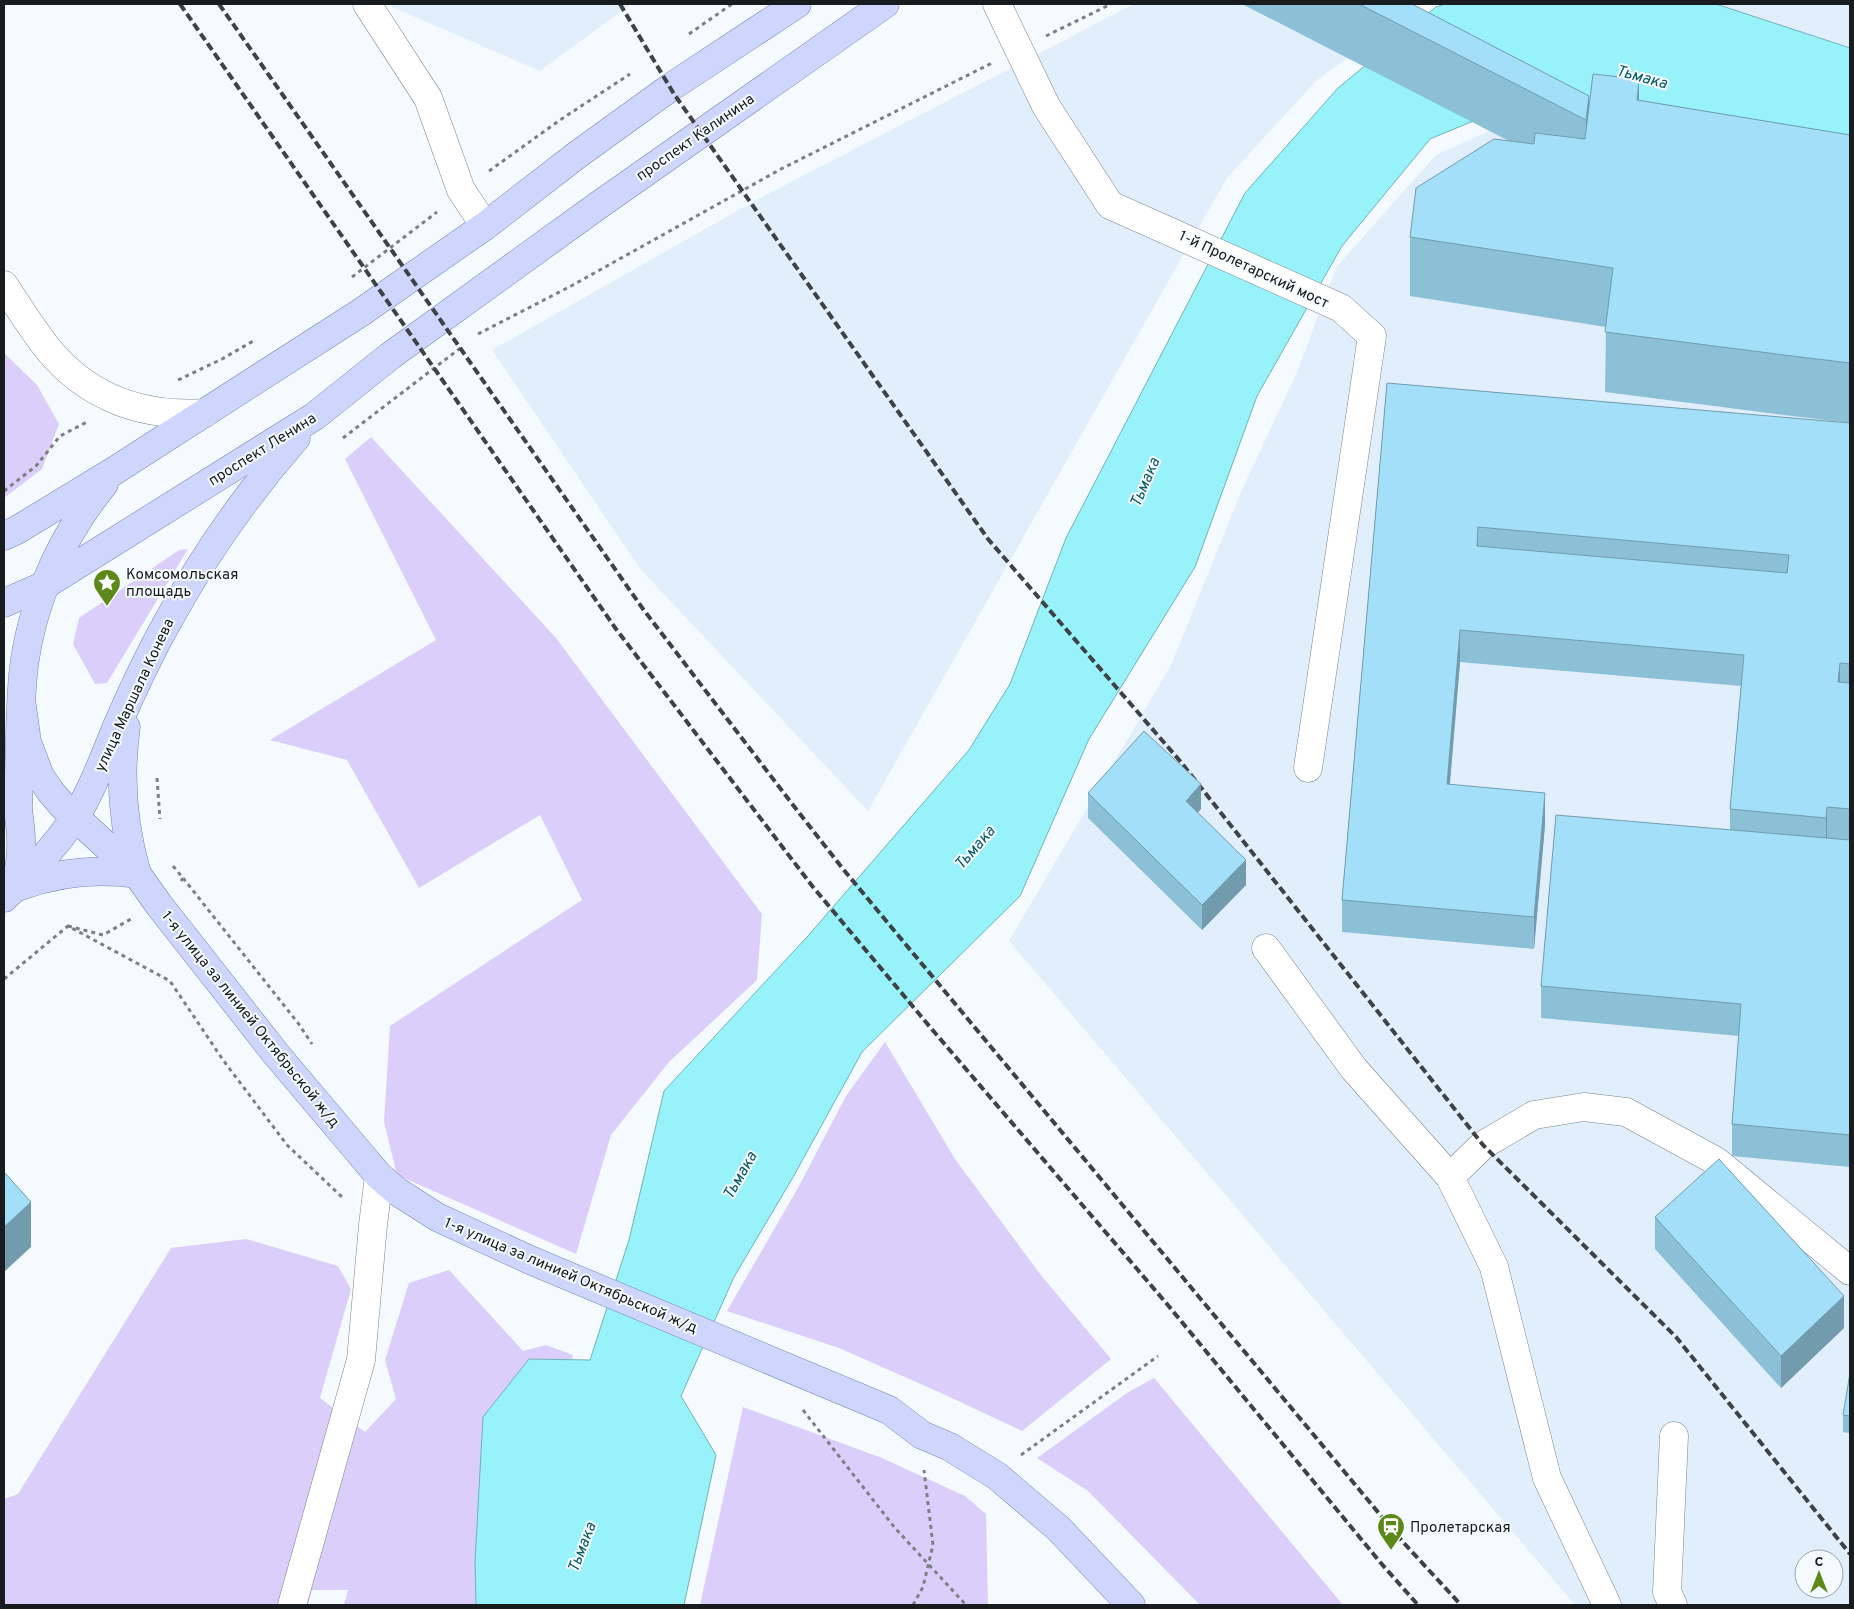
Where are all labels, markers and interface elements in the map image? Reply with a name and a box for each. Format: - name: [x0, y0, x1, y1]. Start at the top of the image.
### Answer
- water label: Тьмака: [1614, 62, 1670, 95]
- street label: проспект Калинина: [633, 90, 759, 186]
- street label: 1-й Пролетарский мост: [1175, 227, 1332, 314]
- street label: проспект Ленина: [205, 409, 320, 491]
- water label: Тьмака: [1126, 454, 1166, 511]
- place label: Комсомольская площадь: [126, 566, 238, 602]
- place icon: Комсомольская площадь: [92, 568, 122, 607]
- street label: улица Маршала Конева: [91, 616, 179, 775]
- water label: Тьмака: [951, 822, 1001, 875]
- street label: 1-я улица за линией Октябрьской ж/д: [156, 908, 343, 1132]
- water label: Тьмака: [719, 1148, 763, 1204]
- street label: 1-я улица за линией Октябрьской ж/д: [441, 1214, 700, 1339]
- station icon: Пролетарская: [1376, 1512, 1406, 1551]
- water label: Тьмака: [564, 1519, 602, 1576]
- place label: Пролетарская: [1410, 1519, 1511, 1538]
- north arrow: [1794, 1549, 1844, 1599]
- text: С: [1815, 1554, 1824, 1571]

